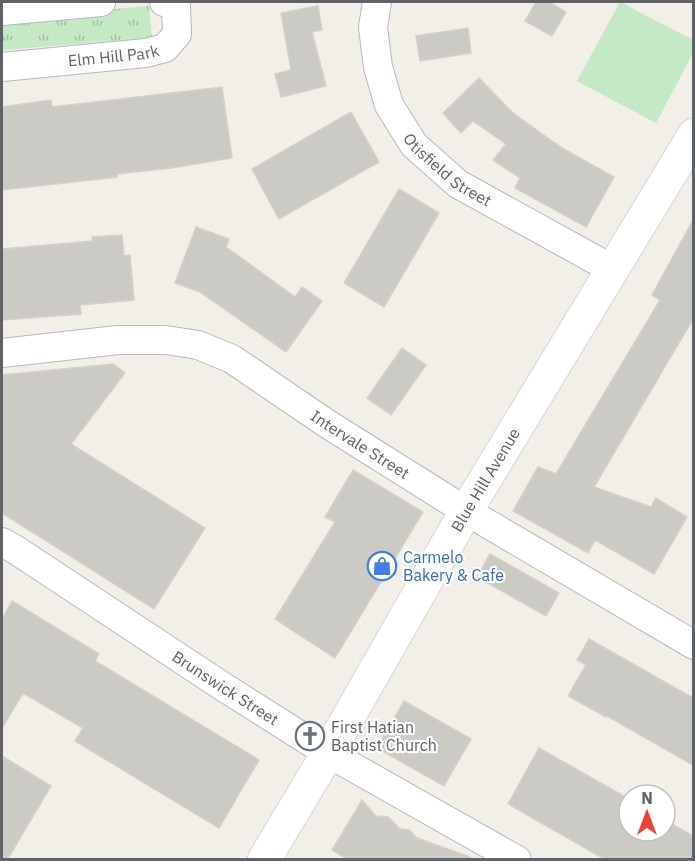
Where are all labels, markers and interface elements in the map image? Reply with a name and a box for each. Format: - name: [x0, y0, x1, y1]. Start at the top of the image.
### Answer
- street label: Elm Hill Park: [67, 40, 162, 71]
- street label: Otisfield Street: [399, 129, 495, 211]
- street label: Intervale Street: [307, 406, 413, 483]
- street label: Blue Hill Avenue: [446, 424, 524, 535]
- place label: Carmelo Bakery & Cafe: [403, 547, 504, 585]
- shop icon: Carmelo Bakery & Cafe: [366, 550, 398, 582]
- street label: Brunswick Street: [169, 646, 283, 729]
- place label: First Hatian Baptist Church: [331, 717, 437, 755]
- church icon: First Hatian Baptist Church: [294, 720, 326, 752]
- north arrow: [617, 783, 677, 843]
- text: N: [641, 788, 653, 808]

